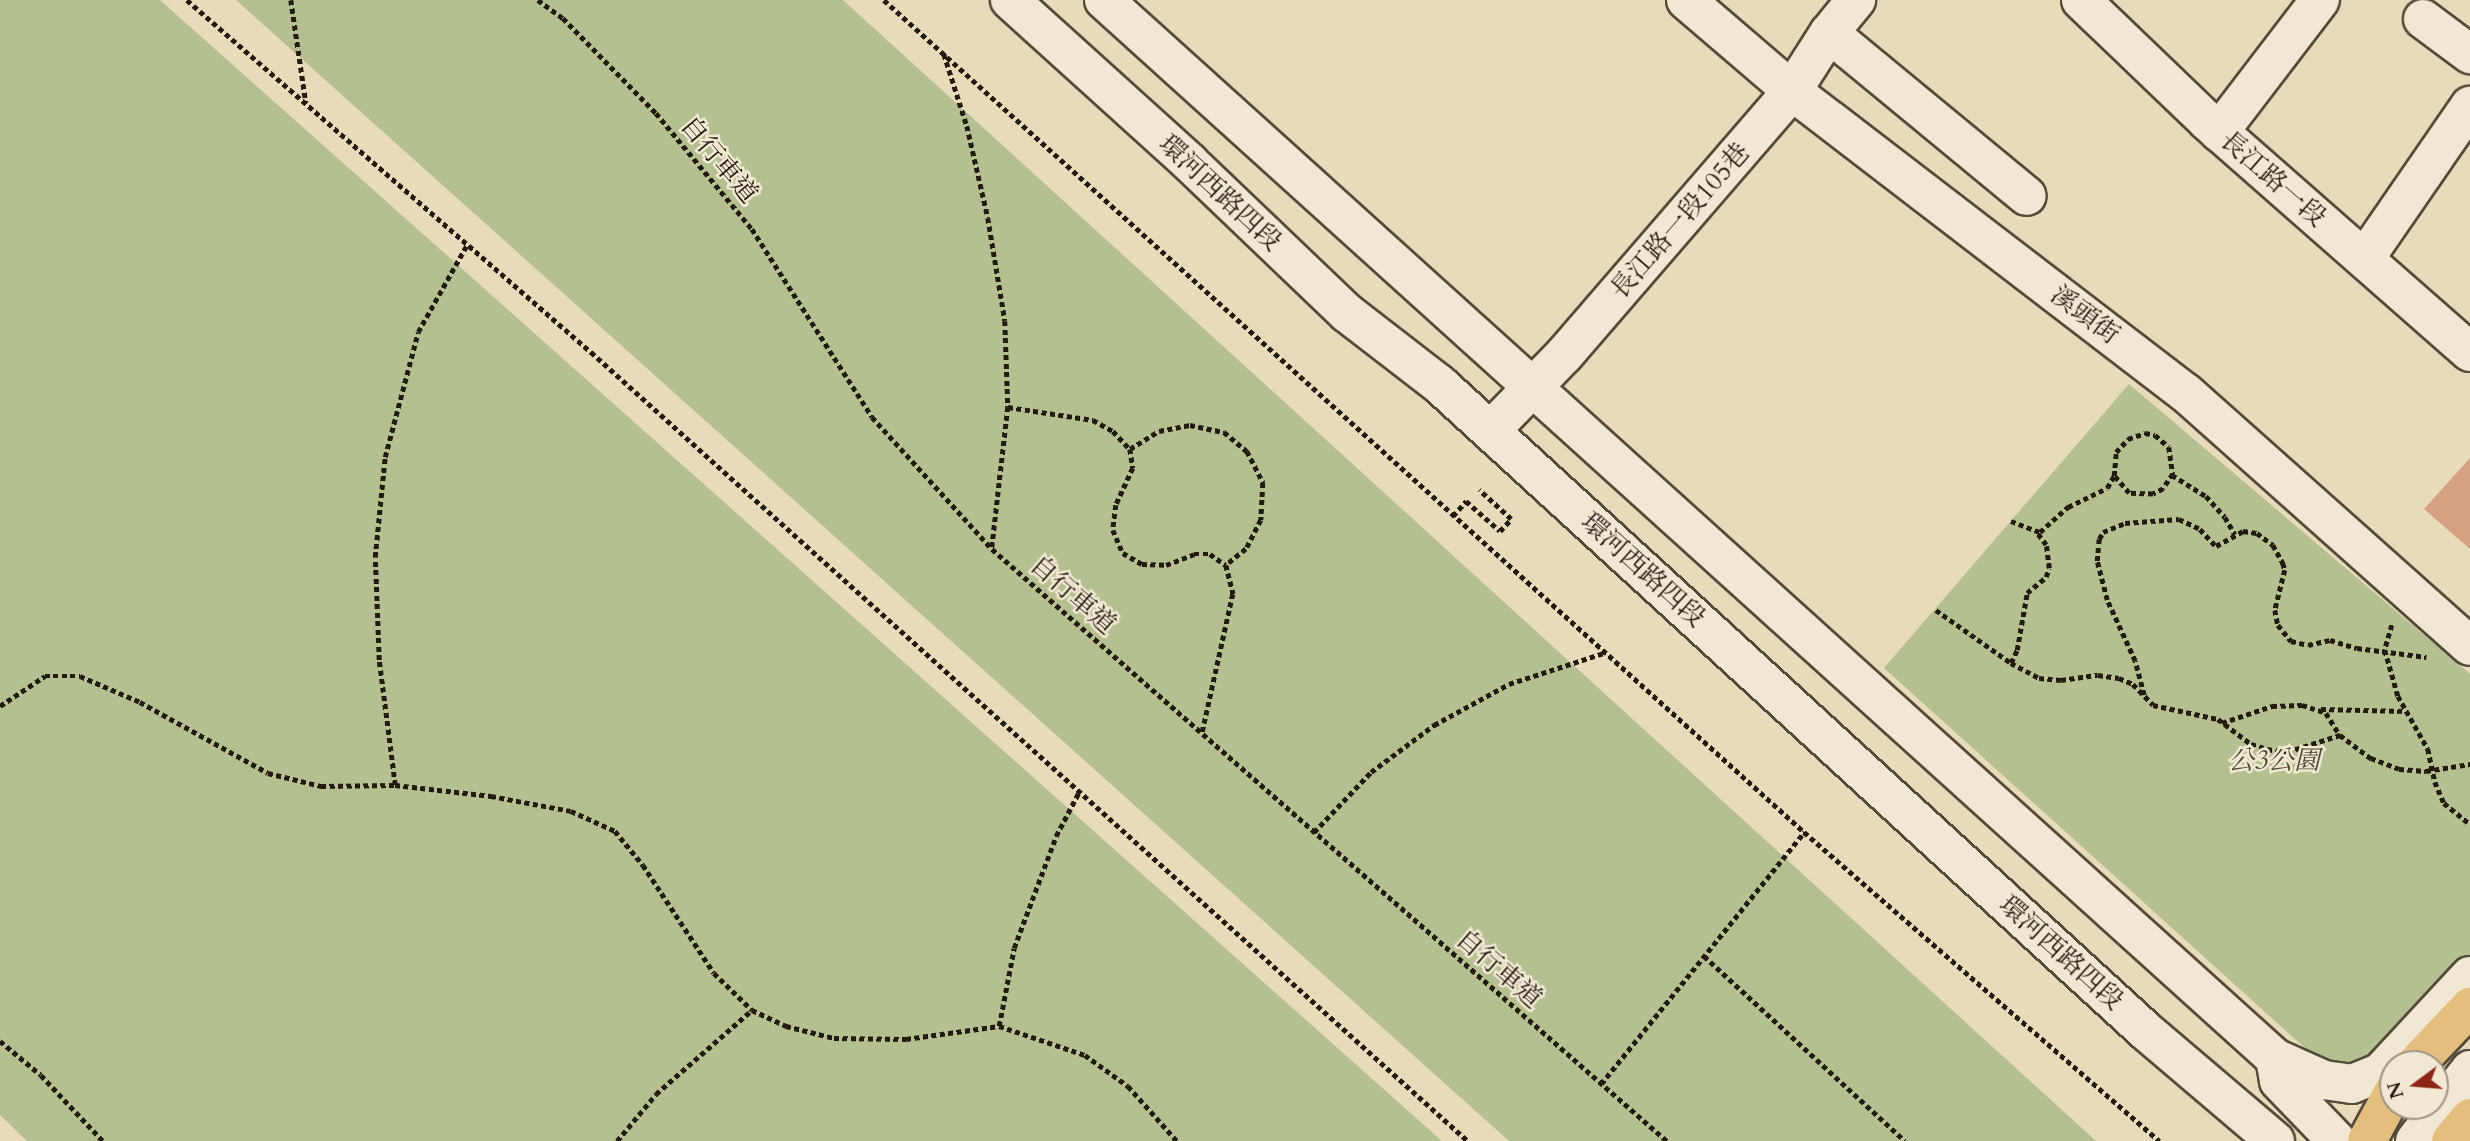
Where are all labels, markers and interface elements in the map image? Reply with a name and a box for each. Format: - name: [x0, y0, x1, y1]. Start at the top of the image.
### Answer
- street label: 自行車道: [674, 110, 764, 210]
- street label: 長江路一段: [2214, 125, 2332, 233]
- street label: 環河西路四段: [1152, 128, 1288, 258]
- street label: 長江路一段105巷: [1604, 137, 1756, 305]
- street label: 溪頭街: [2044, 279, 2126, 351]
- street label: 環河西路四段: [1575, 506, 1711, 634]
- street label: 自行車道: [1024, 549, 1122, 641]
- park label: 公3公園: [2228, 745, 2320, 777]
- street label: 環河西路四段: [1993, 889, 2129, 1017]
- street label: 自行車道: [1450, 923, 1548, 1015]
- north arrow: [2379, 1050, 2449, 1120]
- text: N: [2381, 1079, 2411, 1102]

